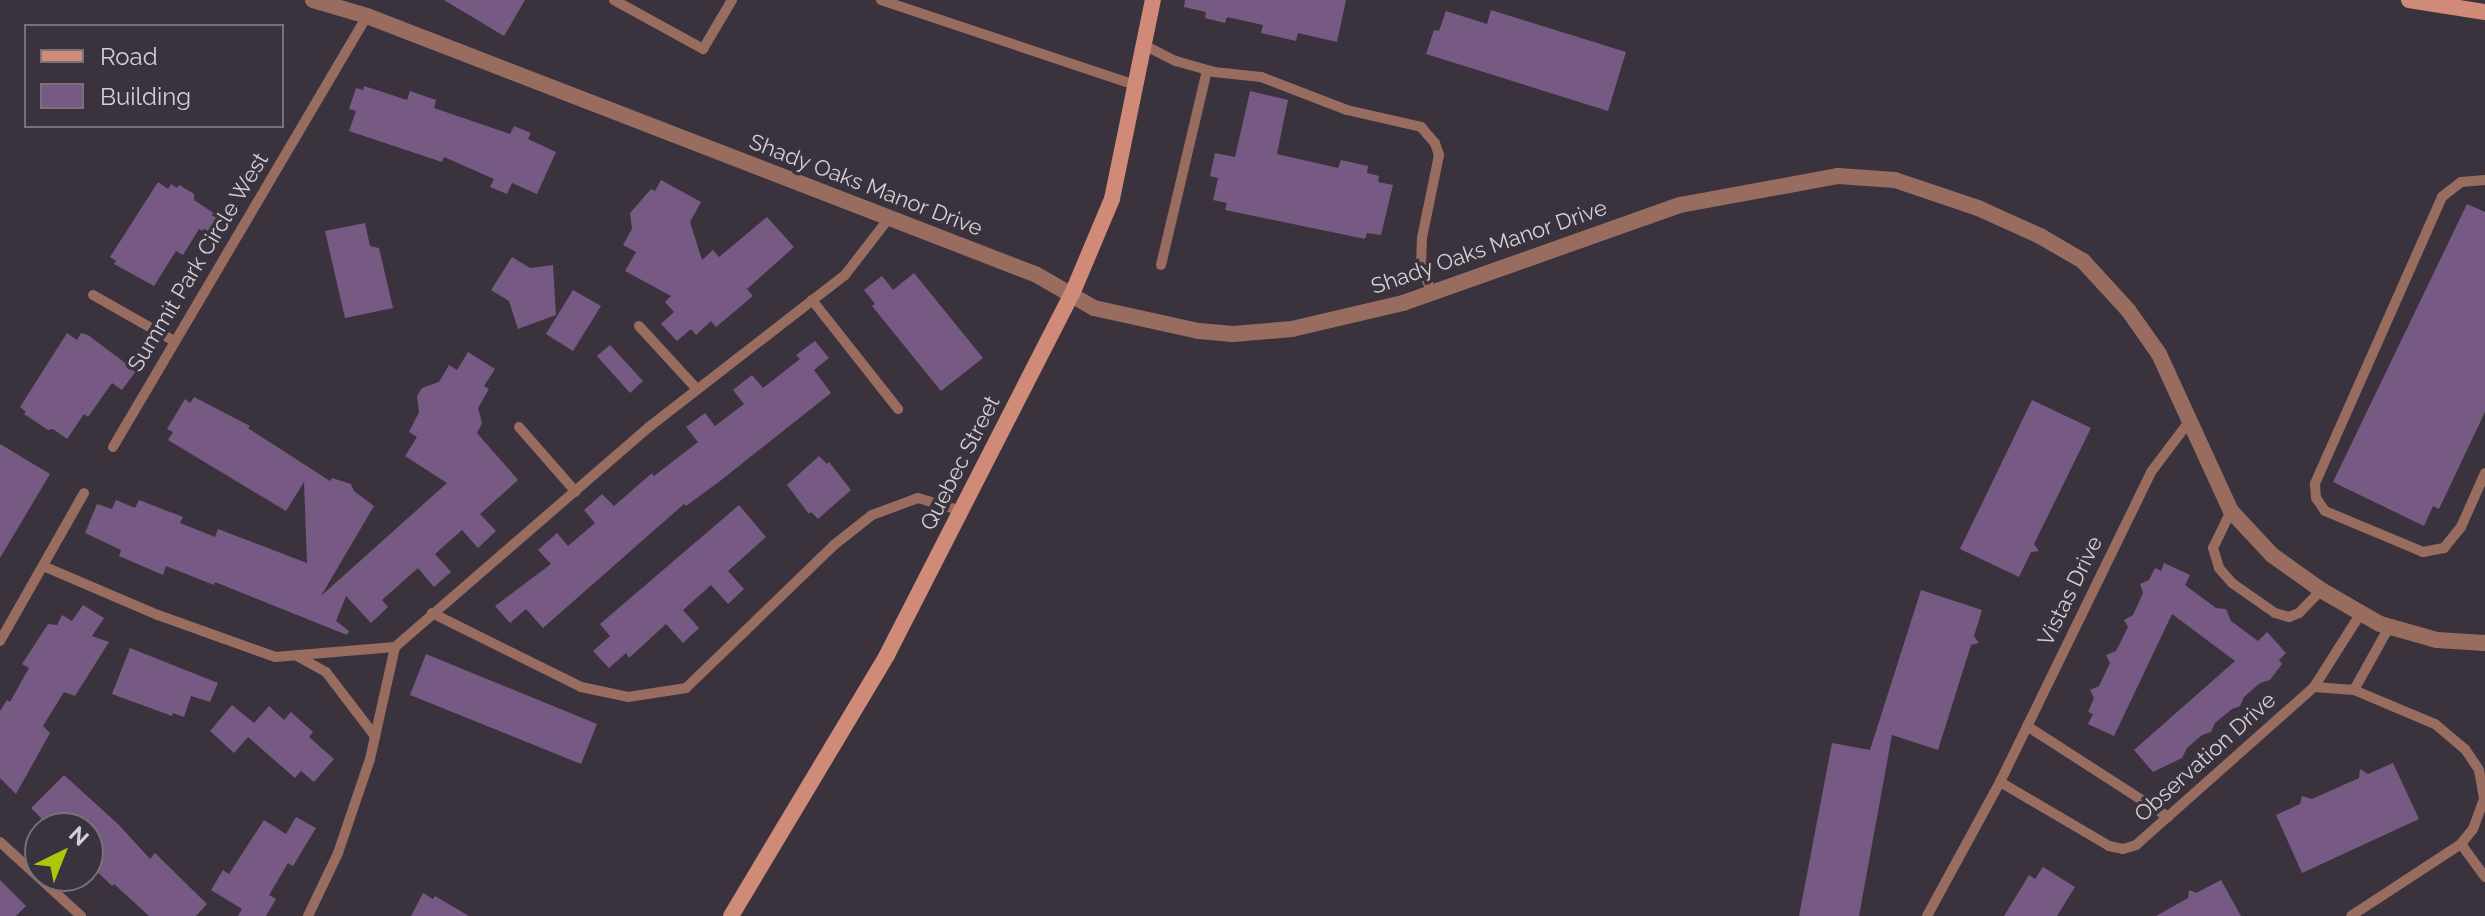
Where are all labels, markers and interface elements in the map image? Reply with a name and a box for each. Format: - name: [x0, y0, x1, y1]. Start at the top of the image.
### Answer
- legend: [24, 24, 284, 128]
- text: Road: [100, 42, 158, 71]
- text: Building: [100, 82, 191, 111]
- street label: Shady Oaks Manor Drive: [745, 128, 987, 242]
- street label: Summit Park Circle West: [122, 147, 274, 377]
- street label: Shady Oaks Manor Drive: [1367, 194, 1611, 300]
- street label: Quebec Street: [915, 391, 1005, 535]
- street label: Vistas Drive: [2032, 532, 2108, 650]
- street label: Observation Drive: [2129, 687, 2281, 827]
- north arrow: [24, 812, 104, 892]
- text: N: [64, 821, 94, 851]

